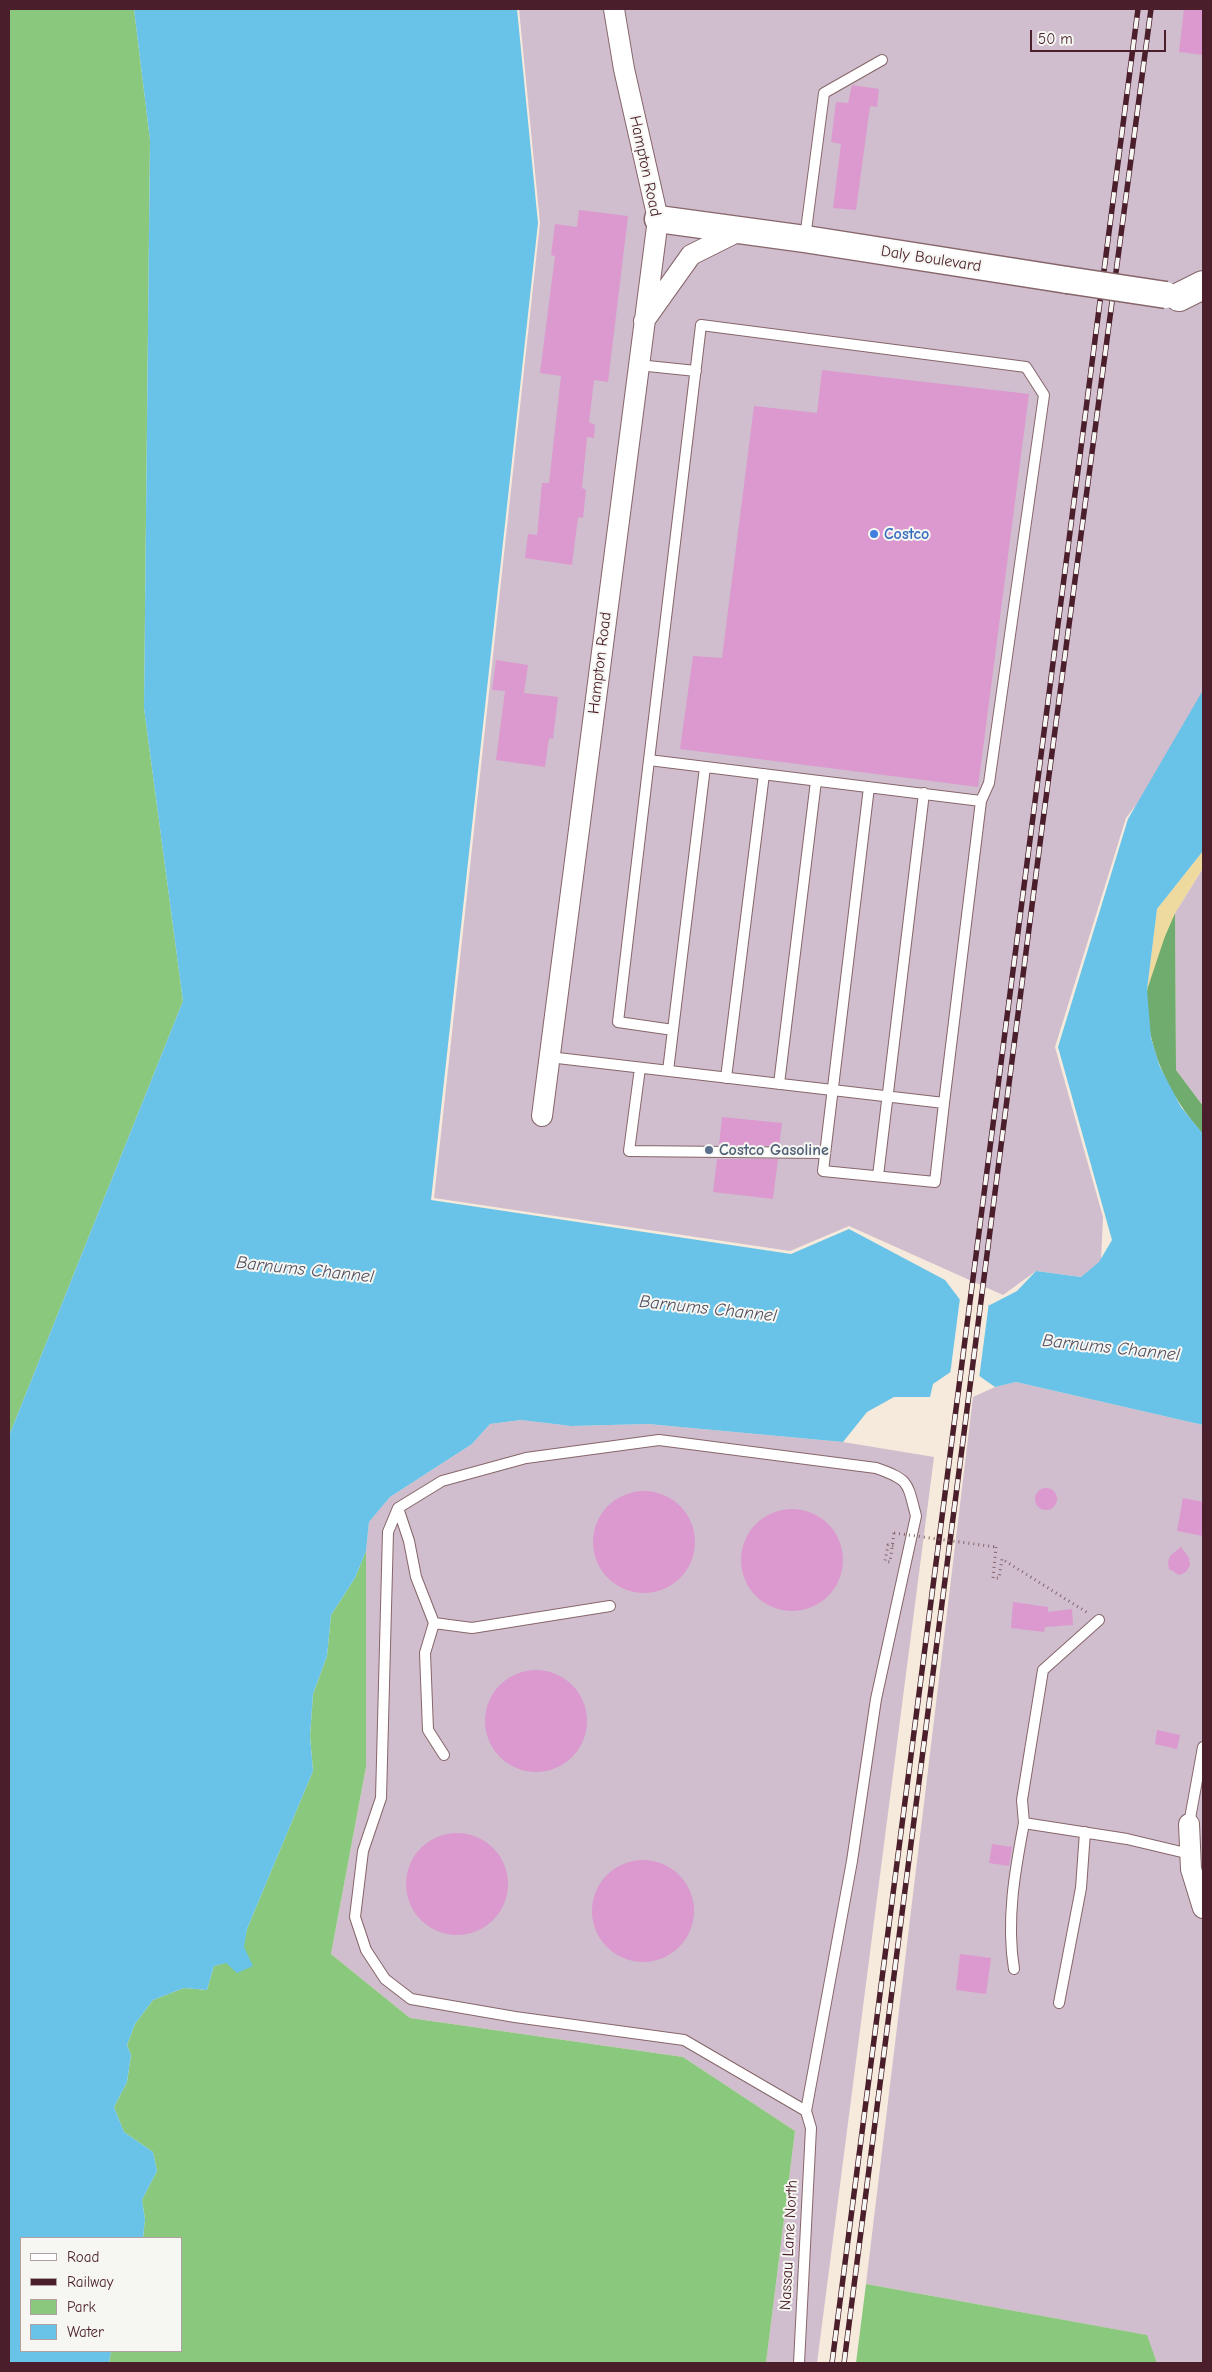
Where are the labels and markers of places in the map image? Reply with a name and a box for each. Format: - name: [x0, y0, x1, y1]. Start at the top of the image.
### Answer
- place label: Costco: [884, 524, 929, 544]
- marker: Costco: [868, 528, 880, 540]
- place label: Costco Gasoline: [719, 1140, 829, 1160]
- marker: Costco Gasoline: [703, 1144, 715, 1156]

